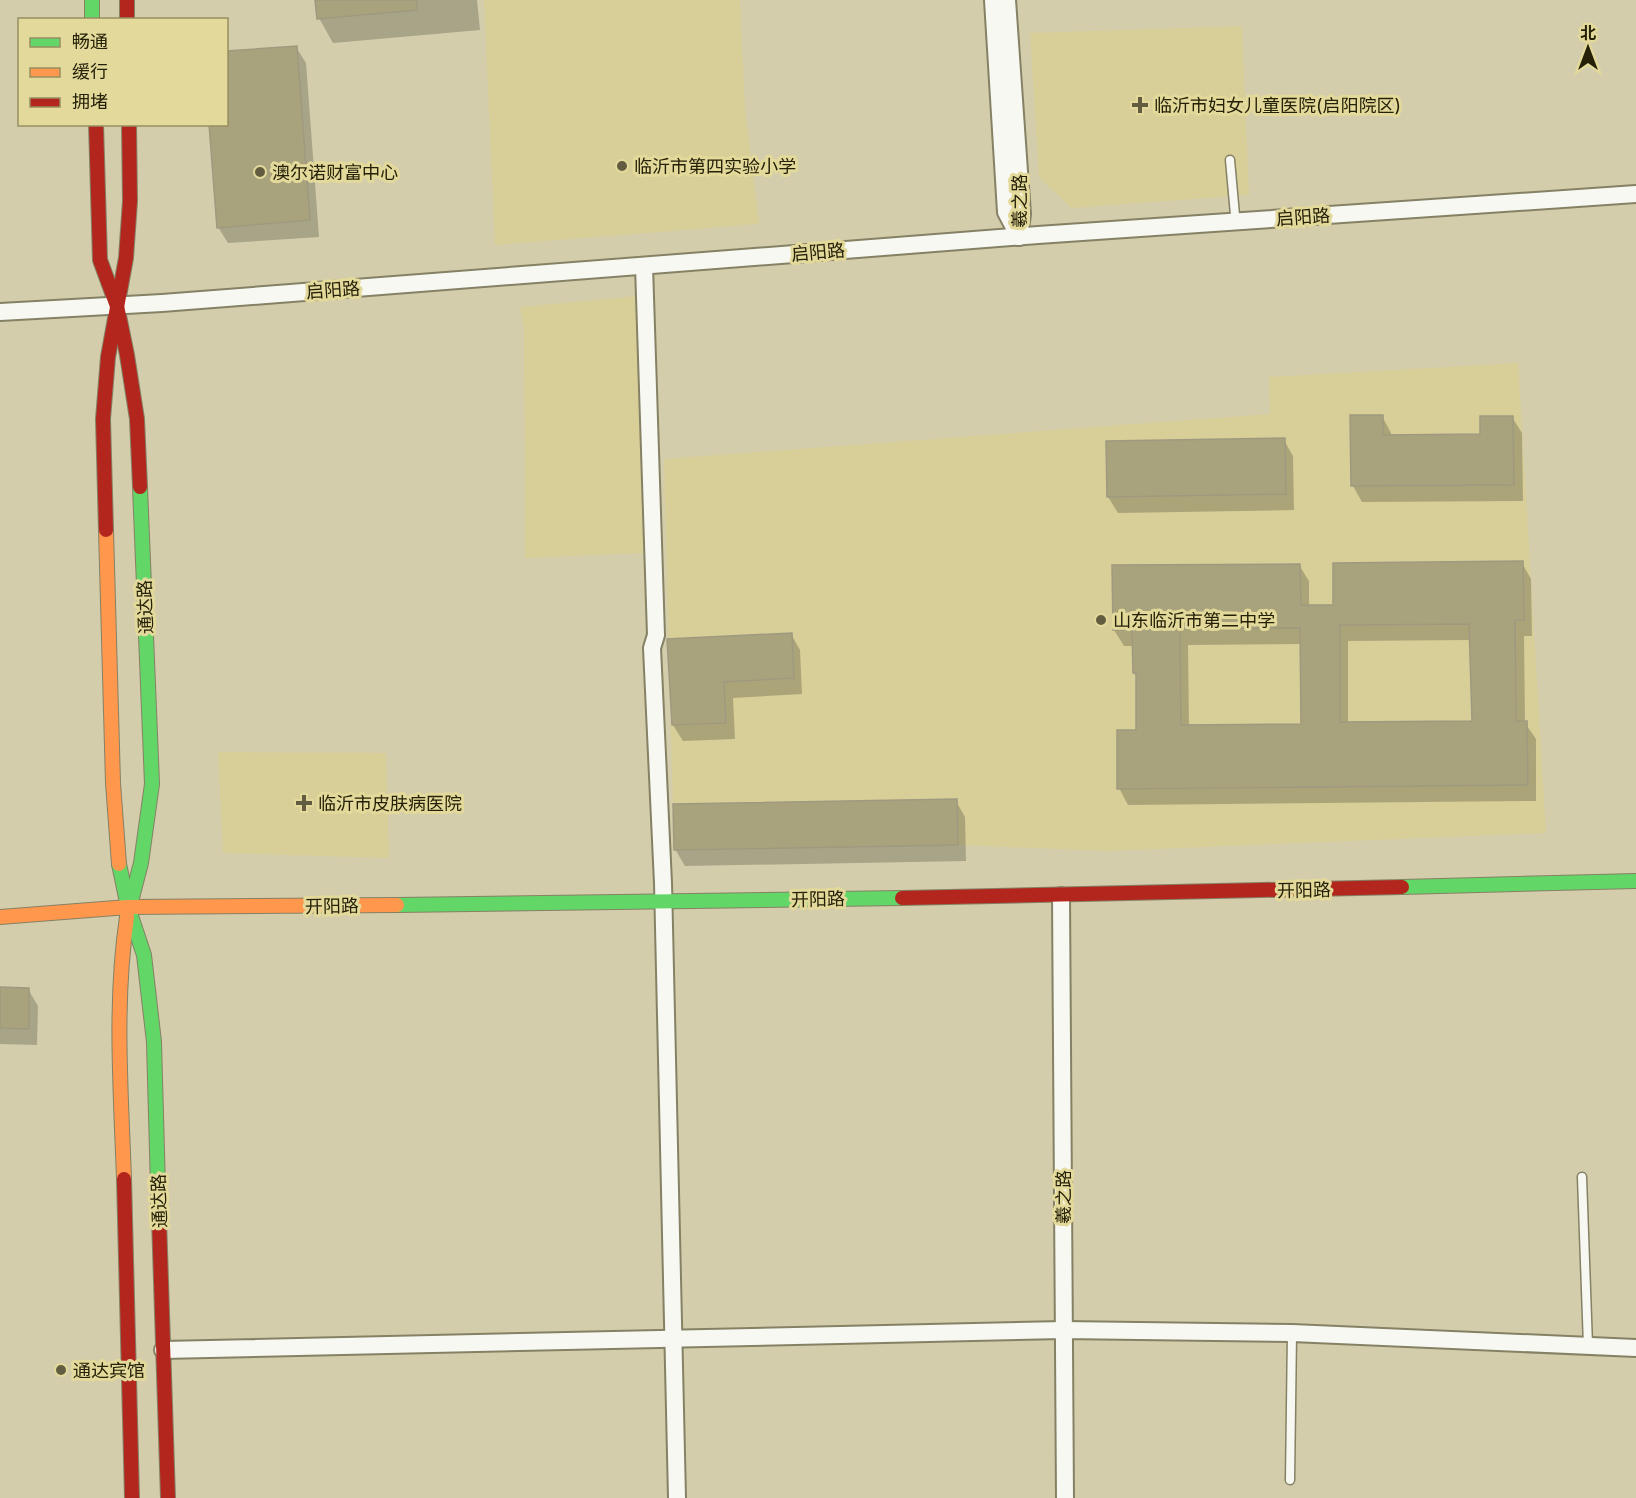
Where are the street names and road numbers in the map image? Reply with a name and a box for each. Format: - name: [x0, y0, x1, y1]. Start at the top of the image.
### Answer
- street label: 羲之路: [1009, 174, 1030, 228]
- street label: 启阳路: [1275, 205, 1331, 229]
- street label: 启阳路: [790, 239, 846, 265]
- street label: 启阳路: [305, 278, 361, 302]
- street label: 通达路: [134, 580, 156, 634]
- street label: 开阳路: [1277, 879, 1331, 901]
- street label: 开阳路: [791, 888, 845, 910]
- street label: 开阳路: [305, 895, 359, 917]
- street label: 羲之路: [1053, 1170, 1074, 1224]
- street label: 通达路: [148, 1174, 170, 1228]

